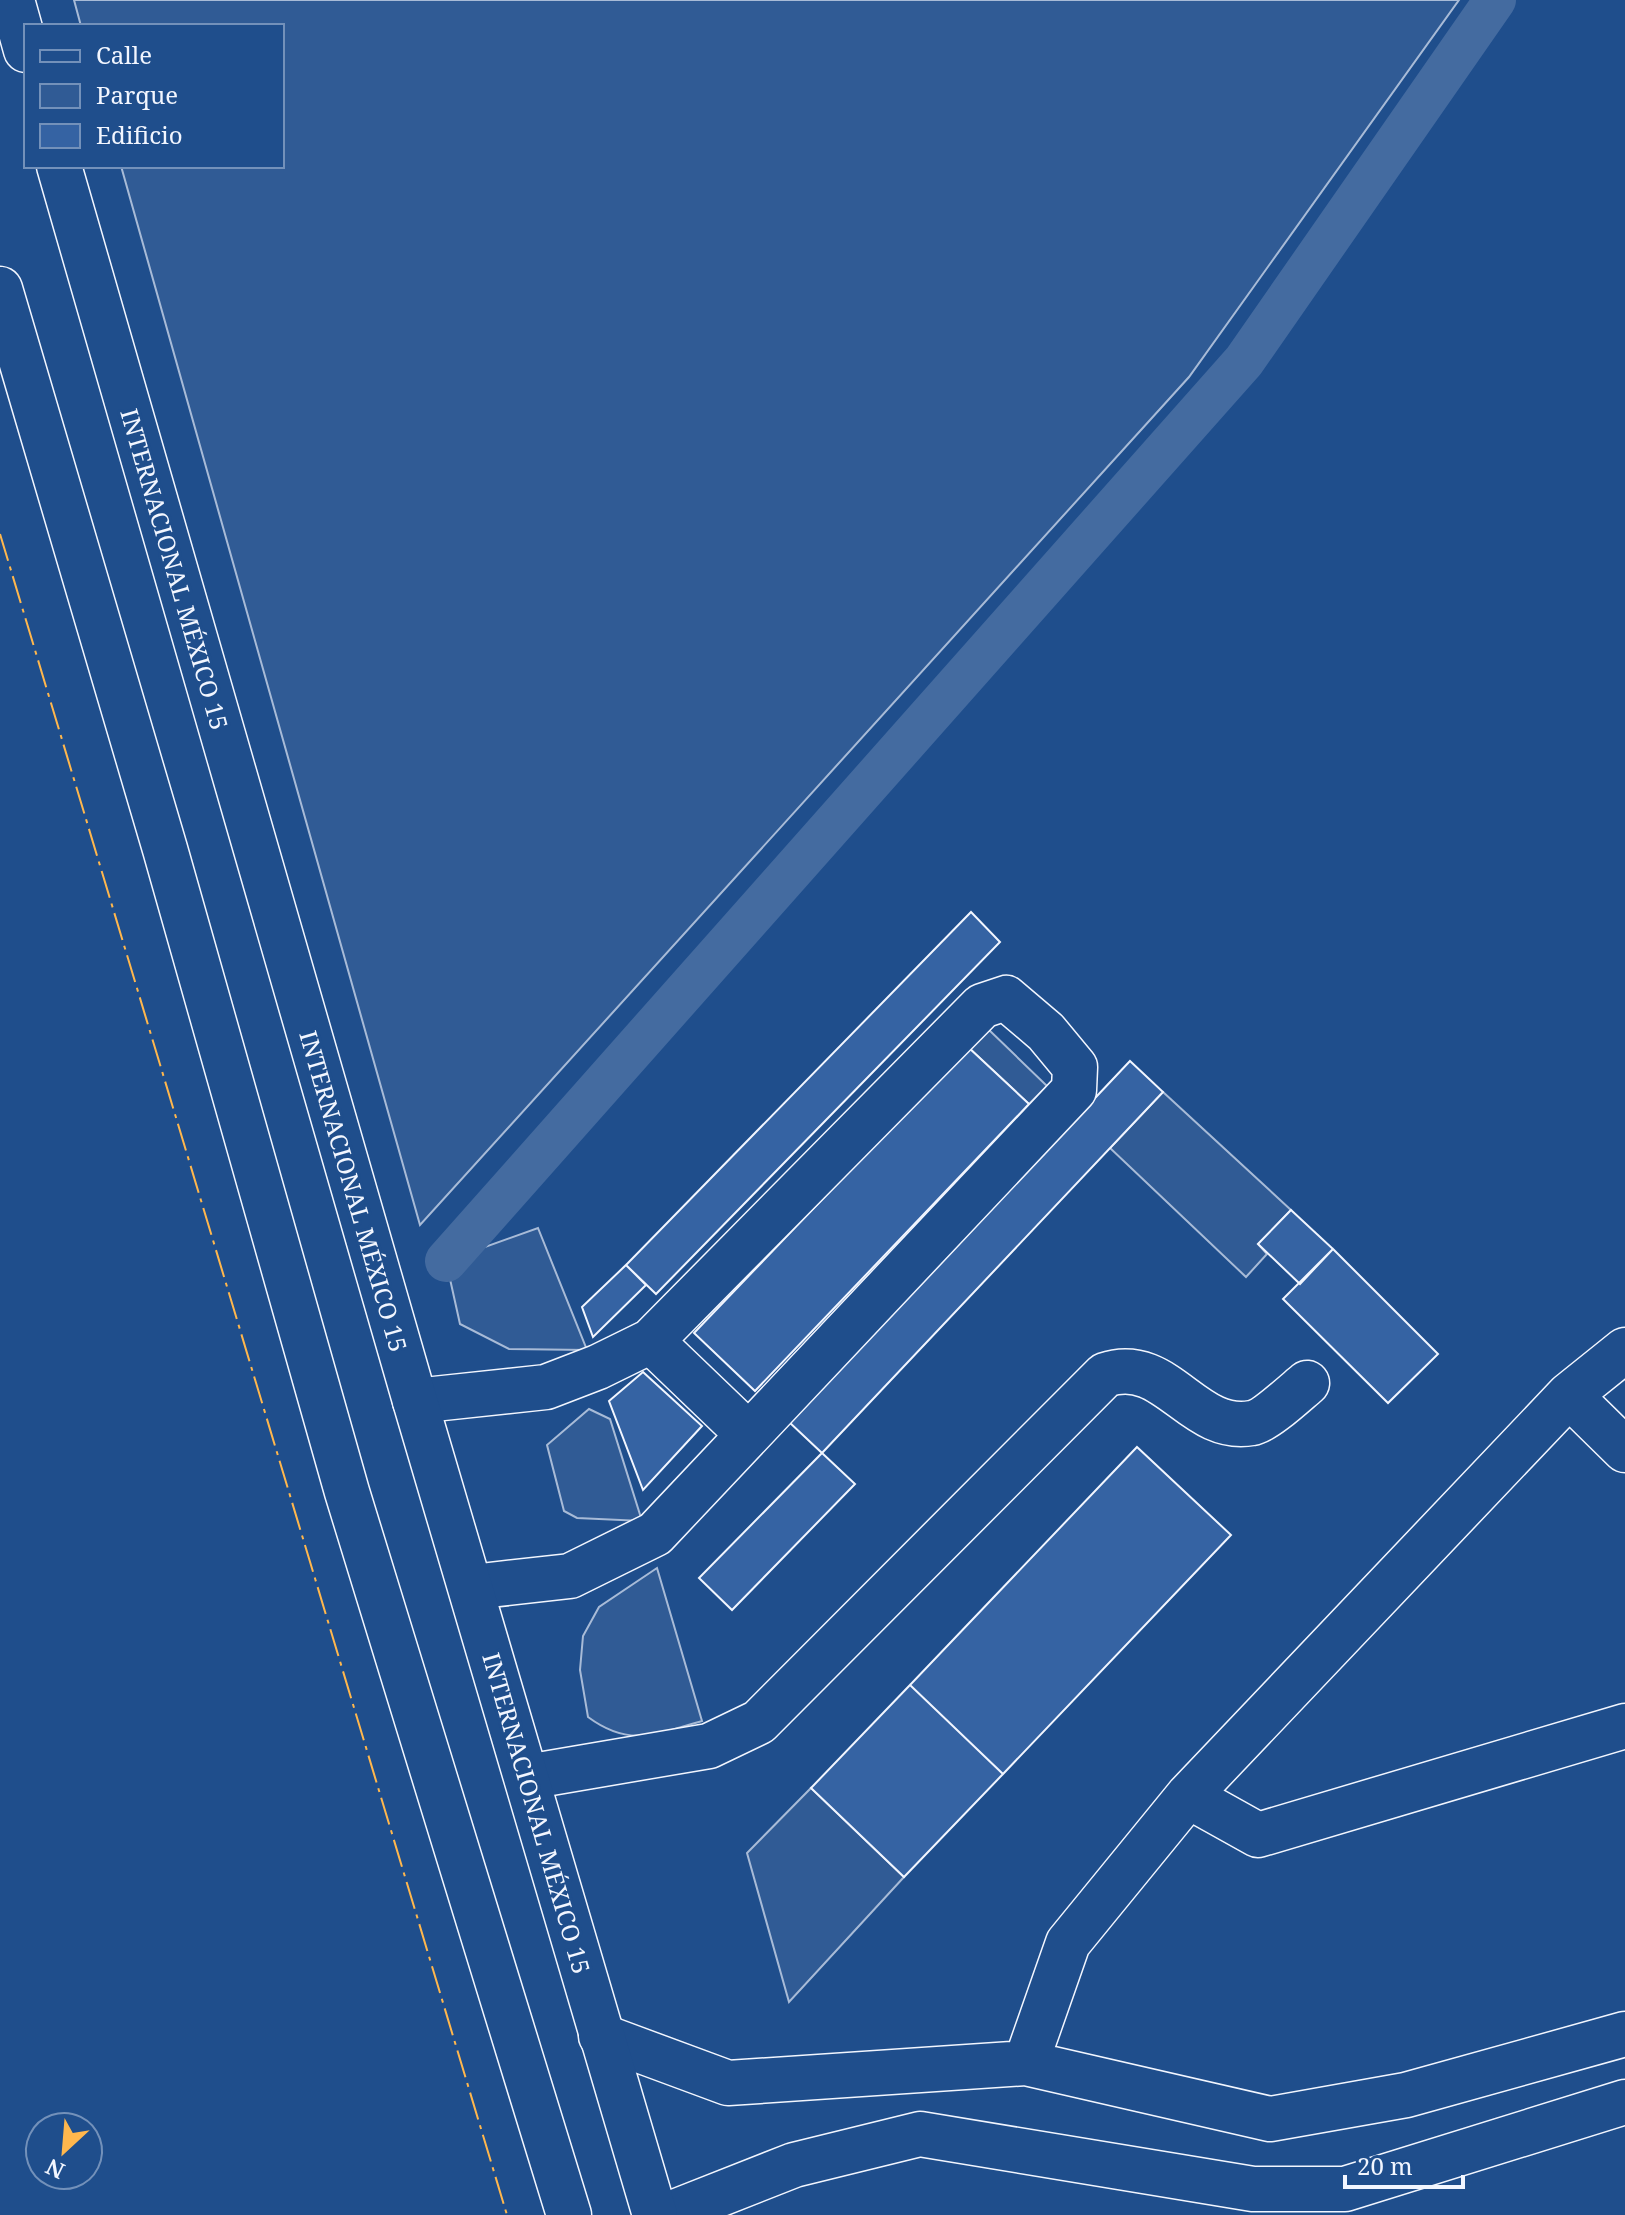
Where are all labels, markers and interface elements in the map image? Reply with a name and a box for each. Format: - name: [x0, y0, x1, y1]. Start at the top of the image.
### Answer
- legend: [24, 24, 284, 168]
- text: Calle: [96, 38, 152, 71]
- text: Parque: [96, 78, 178, 111]
- text: Edificio: [96, 118, 183, 151]
- street label: INTERNACIONAL MÉXICO 15: [113, 404, 237, 734]
- street label: INTERNACIONAL MÉXICO 15: [292, 1026, 416, 1356]
- street label: INTERNACIONAL MÉXICO 15: [475, 1648, 599, 1978]
- north arrow: [24, 2111, 104, 2191]
- scale bar: [1345, 2139, 1463, 2189]
- text: 20 m: [1357, 2149, 1413, 2182]
- text: N: [40, 2153, 69, 2187]

